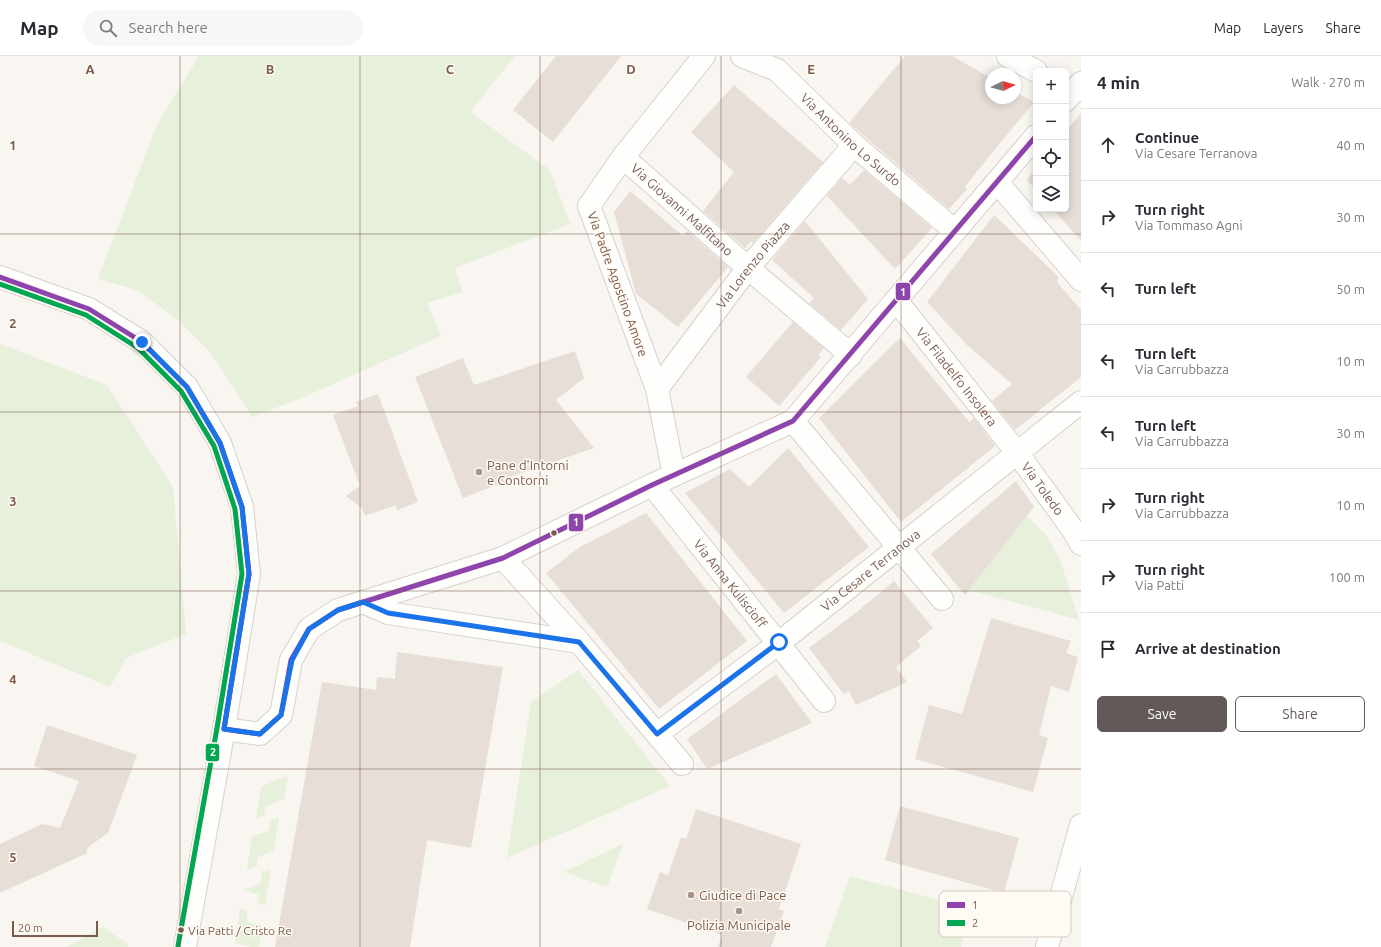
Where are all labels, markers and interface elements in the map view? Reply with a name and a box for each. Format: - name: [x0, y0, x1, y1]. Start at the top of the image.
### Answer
- search box: [83, 10, 363, 46]
- text: Map: [20, 17, 59, 39]
- icon: search: [97, 17, 119, 39]
- text: Search here: [129, 19, 208, 36]
- text: Map: [1214, 20, 1241, 36]
- text: Layers: [1263, 20, 1303, 36]
- text: Share: [1325, 20, 1361, 36]
- text: A: [85, 62, 95, 76]
- text: B: [266, 62, 275, 76]
- text: C: [446, 62, 455, 76]
- text: D: [626, 62, 636, 76]
- text: E: [807, 62, 815, 76]
- north arrow: [985, 68, 1021, 104]
- map controls: [1033, 68, 1069, 212]
- button: +: [1033, 68, 1069, 104]
- text: 4 min: [1097, 73, 1140, 92]
- text: Walk · 270 m: [1291, 75, 1365, 89]
- street label: Via Antonino Lo Surdo: [798, 90, 903, 189]
- button: −: [1033, 104, 1069, 140]
- text: Continue: [1135, 129, 1199, 146]
- icon: ahead: [1097, 134, 1119, 156]
- text: 1: [9, 138, 17, 152]
- text: 40 m: [1336, 138, 1365, 152]
- button: locate: [1033, 140, 1069, 176]
- text: Via Cesare Terranova: [1135, 146, 1257, 160]
- street label: Via Giovanni Malfitano: [628, 161, 736, 258]
- button: layers: [1033, 176, 1069, 212]
- text: Turn right: [1135, 201, 1205, 218]
- icon: right: [1097, 206, 1119, 228]
- street label: Via Padre Agostino Amore: [585, 210, 651, 358]
- text: 30 m: [1336, 210, 1365, 224]
- street label: Via Lorenzo Piazza: [713, 218, 792, 311]
- text: Via Tommaso Agni: [1135, 218, 1243, 232]
- icon: left: [1097, 278, 1119, 300]
- text: Turn left: [1135, 280, 1196, 297]
- line badge: 1: [895, 282, 911, 301]
- text: 50 m: [1336, 282, 1365, 296]
- text: 1: [900, 286, 906, 298]
- text: 2: [9, 316, 17, 330]
- street label: Via Filadelfo Insolera: [914, 325, 1000, 429]
- route end: [133, 333, 151, 351]
- text: Turn left: [1135, 345, 1196, 362]
- icon: left: [1097, 350, 1119, 372]
- text: 10 m: [1336, 354, 1365, 368]
- text: Via Carrubbazza: [1135, 362, 1229, 376]
- text: Turn left: [1135, 417, 1196, 434]
- icon: left: [1097, 422, 1119, 444]
- text: 30 m: [1336, 426, 1365, 440]
- text: Via Carrubbazza: [1135, 434, 1229, 448]
- place label: Pane d'Intorni e Contorni: [487, 458, 569, 487]
- street label: Via Toledo: [1019, 459, 1067, 517]
- marker: Pane d'Intorni e Contorni: [474, 467, 484, 477]
- text: Turn right: [1135, 489, 1205, 506]
- text: 3: [9, 494, 17, 508]
- icon: right: [1097, 494, 1119, 516]
- text: 10 m: [1336, 498, 1365, 512]
- text: Via Carrubbazza: [1135, 506, 1229, 520]
- line badge: 1: [568, 513, 584, 532]
- text: 1: [573, 516, 579, 528]
- street label: Via Cesare Terranova: [818, 526, 923, 614]
- unlabelled marker: [549, 528, 559, 538]
- street label: Via Anna Kuliscioff: [691, 537, 770, 631]
- text: Turn right: [1135, 561, 1205, 578]
- icon: right: [1097, 566, 1119, 588]
- text: 100 m: [1329, 570, 1365, 584]
- text: Via Patti: [1135, 578, 1184, 592]
- route start: [770, 633, 788, 651]
- icon: arrive: [1097, 638, 1119, 660]
- text: Arrive at destination: [1135, 640, 1281, 657]
- text: 4: [9, 672, 17, 686]
- button: Save: [1097, 696, 1227, 732]
- button: Share: [1235, 696, 1365, 732]
- line badge: 2: [205, 743, 220, 762]
- text: 2: [210, 746, 216, 758]
- text: 5: [9, 850, 17, 864]
- place label: Giudice di Pace: [699, 888, 786, 902]
- marker: Giudice di Pace: [686, 890, 696, 900]
- legend: [939, 891, 1071, 937]
- text: 1: [972, 899, 978, 911]
- marker: Polizia Municipale: [734, 906, 744, 916]
- text: 2: [972, 917, 978, 929]
- place label: Polizia Municipale: [687, 918, 791, 932]
- scale bar: [12, 919, 98, 938]
- text: 20 m: [18, 922, 42, 934]
- place label: Via Patti / Cristo Re: [188, 924, 292, 937]
- marker: Via Patti / Cristo Re: [176, 925, 186, 935]

